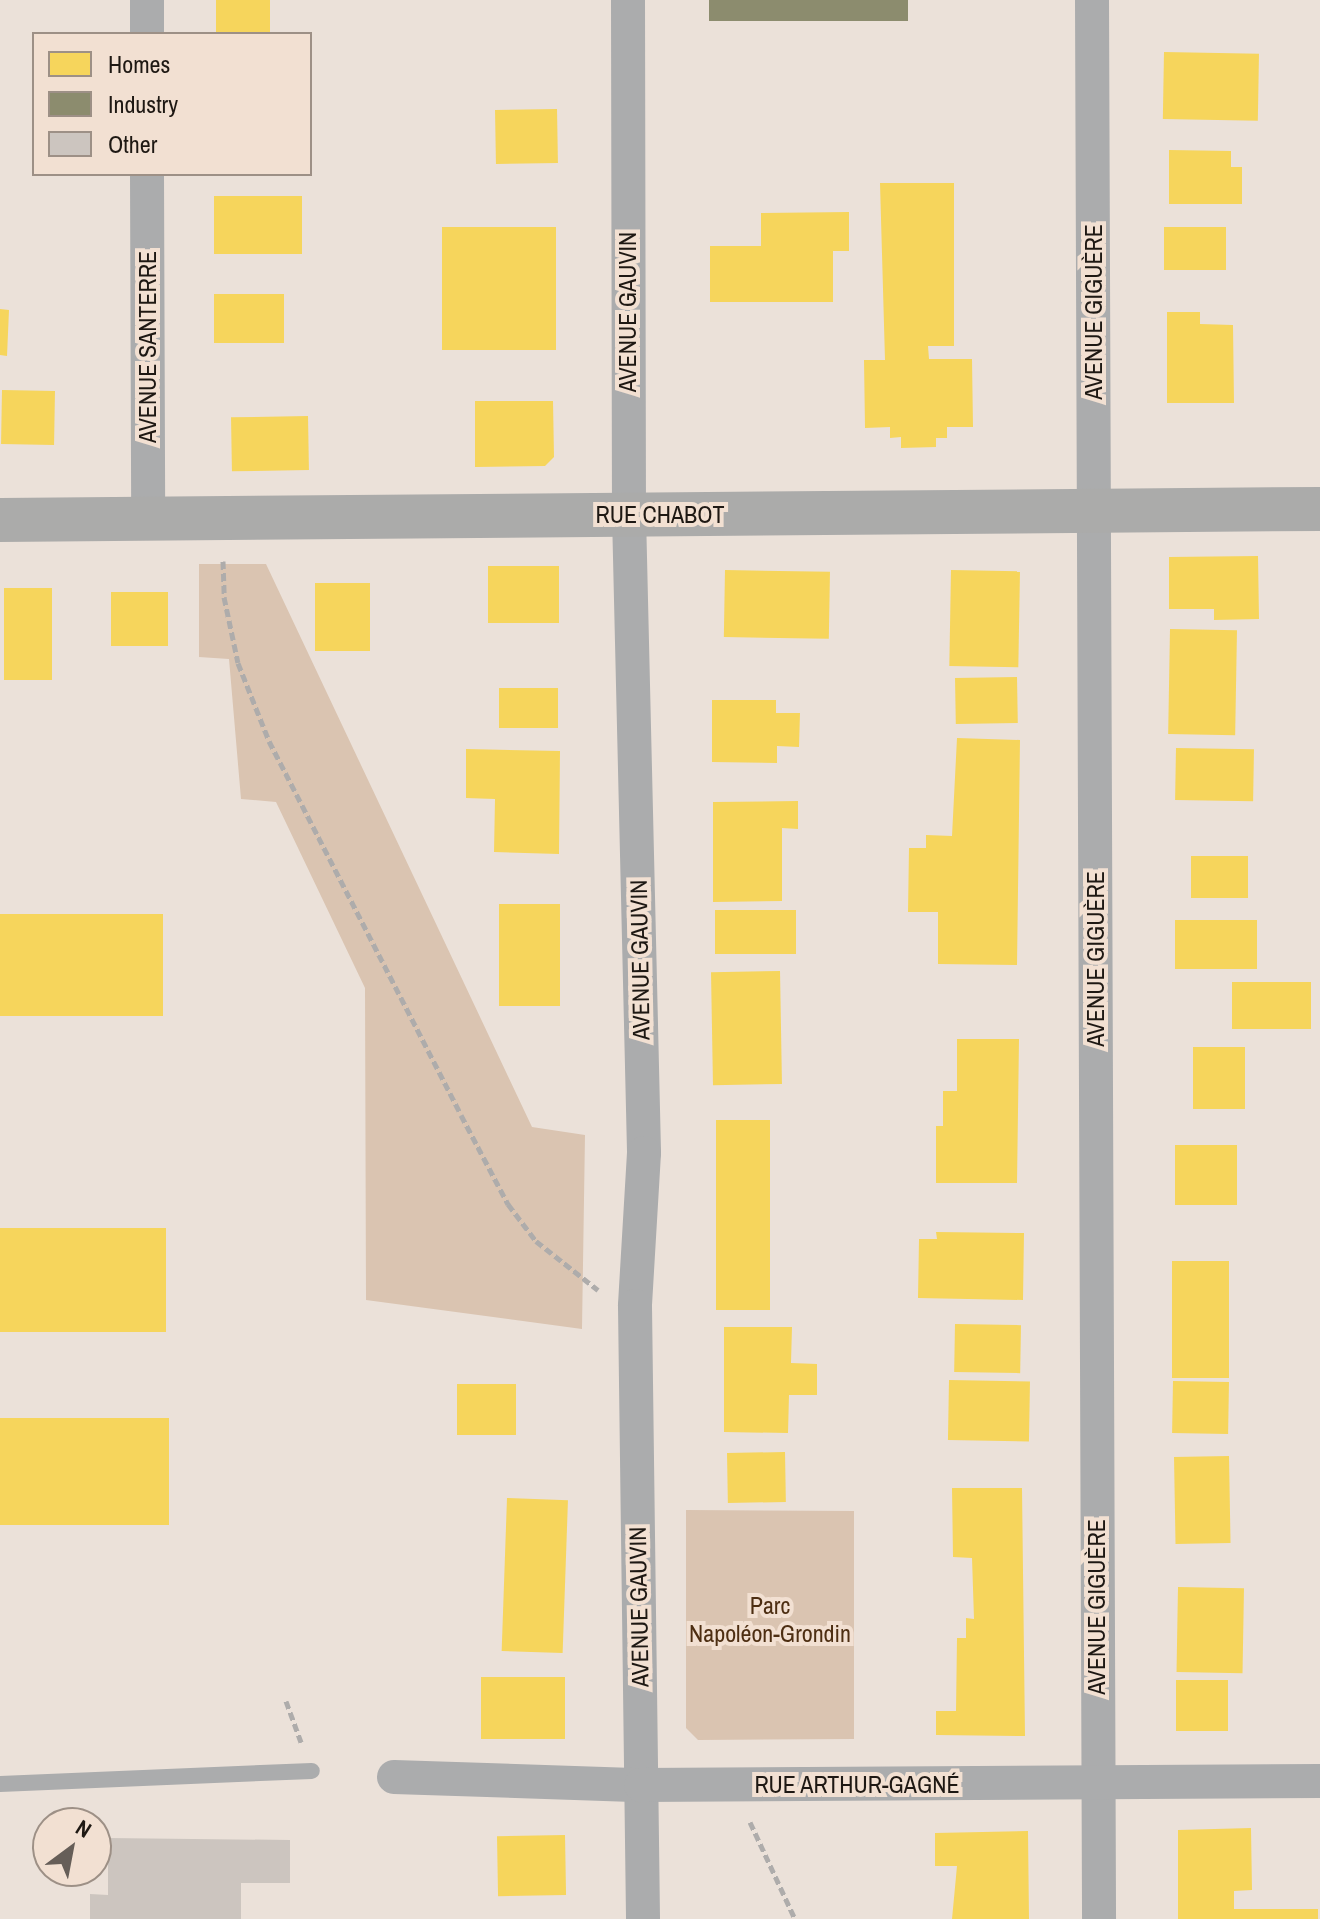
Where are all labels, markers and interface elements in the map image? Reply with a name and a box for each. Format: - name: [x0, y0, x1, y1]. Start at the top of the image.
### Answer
- legend: [32, 32, 312, 176]
- text: Homes: [108, 48, 170, 80]
- text: Industry: [108, 88, 178, 120]
- text: Other: [108, 128, 157, 160]
- street label: AVENUE GIGUÈRE: [1080, 224, 1108, 400]
- street label: AVENUE GAUVIN: [614, 232, 642, 392]
- street label: AVENUE SANTERRE: [134, 251, 162, 443]
- street label: RUE CHABOT: [595, 501, 725, 529]
- street label: AVENUE GIGUÈRE: [1082, 871, 1110, 1047]
- street label: AVENUE GAUVIN: [624, 880, 656, 1040]
- street label: AVENUE GIGUÈRE: [1083, 1519, 1111, 1695]
- street label: AVENUE GAUVIN: [623, 1527, 655, 1687]
- park label: Parc Napoléon-Grondin: [689, 1592, 851, 1648]
- street label: RUE ARTHUR-GAGNÉ: [754, 1771, 960, 1799]
- north arrow: [32, 1807, 112, 1887]
- text: N: [70, 1812, 97, 1845]

